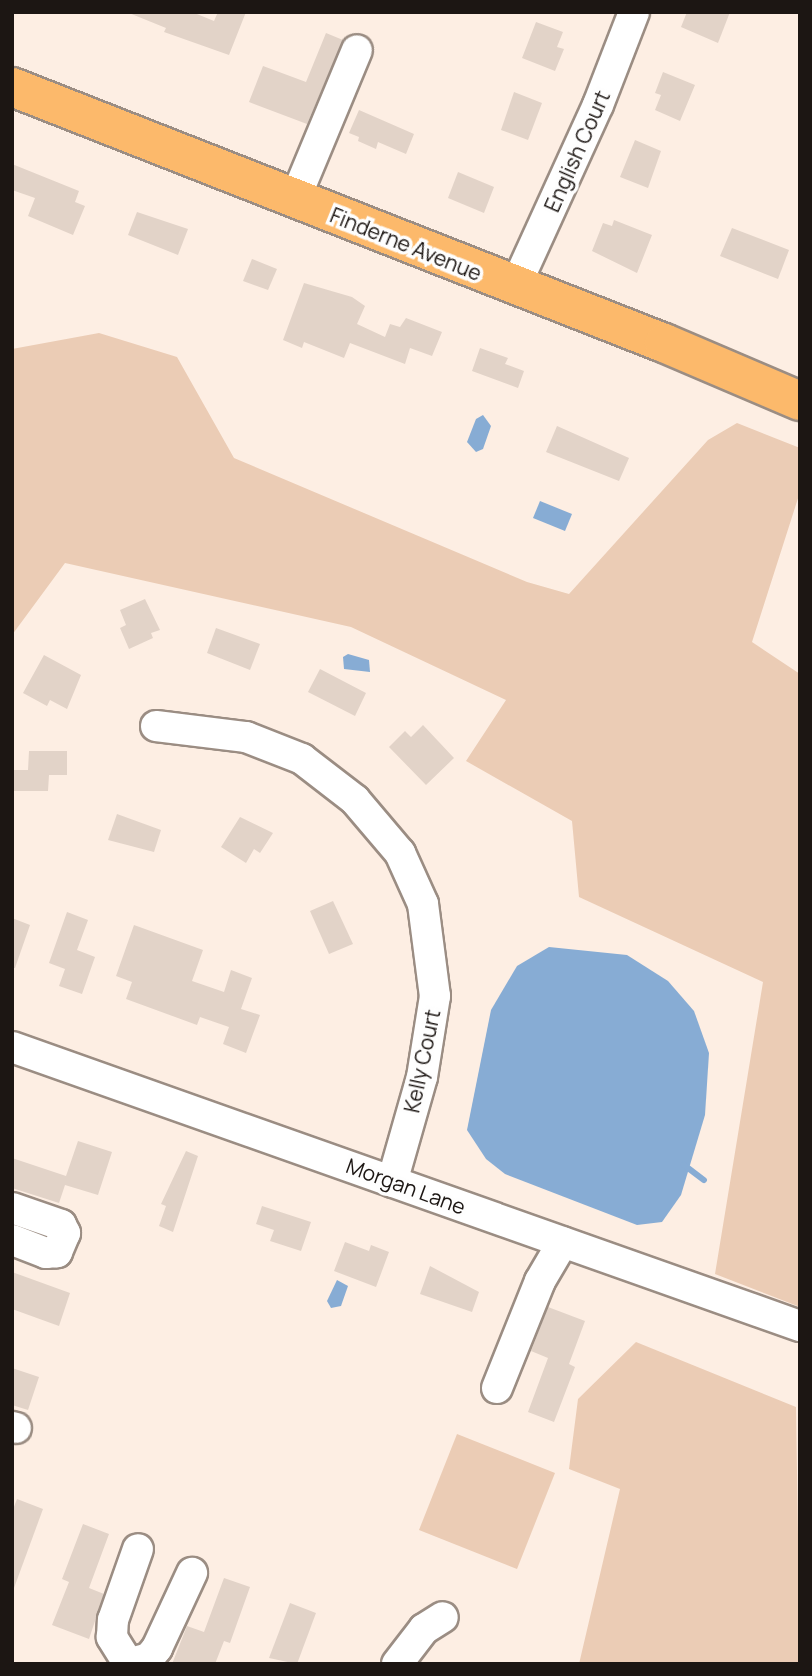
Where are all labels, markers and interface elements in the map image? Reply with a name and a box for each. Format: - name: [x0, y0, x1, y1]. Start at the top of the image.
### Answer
- street label: English Court: [539, 86, 615, 216]
- street label: Finderne Avenue: [327, 202, 485, 286]
- street label: Kelly Court: [399, 1007, 445, 1115]
- street label: Morgan Lane: [343, 1153, 469, 1219]

